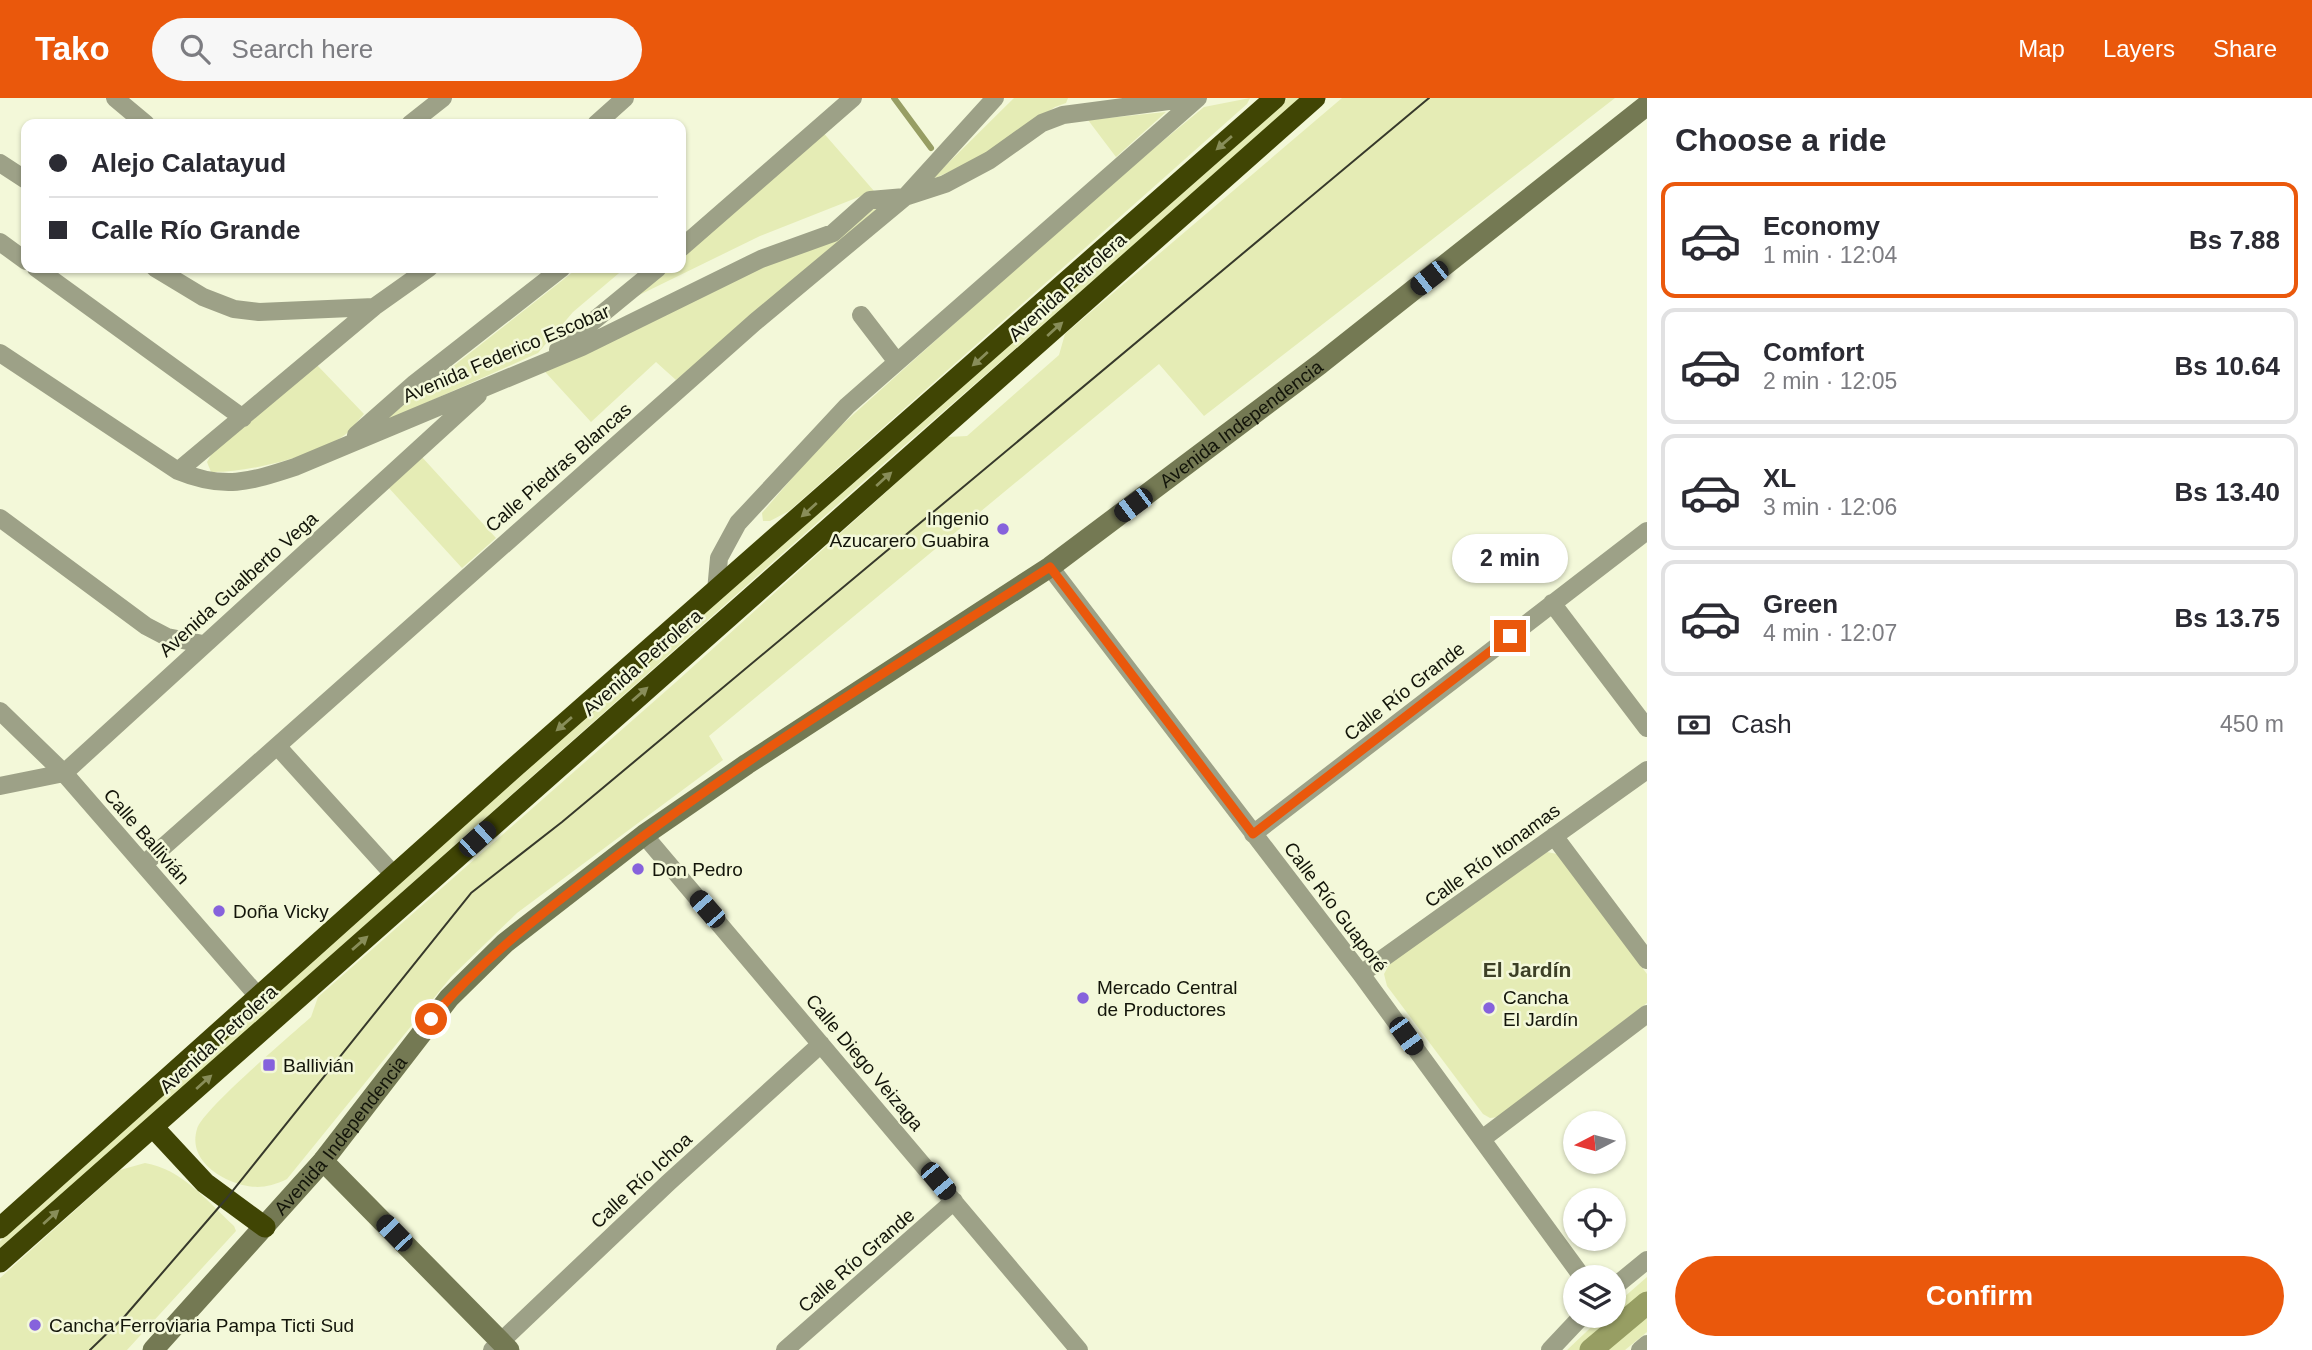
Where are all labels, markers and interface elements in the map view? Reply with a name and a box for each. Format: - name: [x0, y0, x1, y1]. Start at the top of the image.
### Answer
- search box: [152, 18, 642, 81]
- text: Tako: [35, 30, 110, 67]
- icon: search: [176, 30, 214, 68]
- text: Search here: [232, 34, 373, 64]
- text: Map: [2018, 35, 2065, 62]
- text: Layers: [2103, 35, 2175, 62]
- text: Share: [2213, 35, 2277, 62]
- text: Choose a ride: [1675, 122, 1887, 158]
- one-way arrow: [1215, 135, 1232, 150]
- text: Alejo Calatayud: [91, 148, 286, 178]
- icon: car: [1679, 209, 1742, 272]
- text: Economy: [1763, 211, 1880, 241]
- text: Calle Río Grande: [91, 215, 301, 245]
- text: Bs 7.88: [2189, 225, 2280, 255]
- street label: Avenida Petrolera: [1004, 229, 1131, 346]
- text: 1 min · 12:04: [1763, 242, 1897, 268]
- car: [1406, 257, 1453, 299]
- street label: Avenida Federico Escobar: [400, 300, 613, 407]
- one-way arrow: [1046, 322, 1063, 337]
- icon: car: [1679, 335, 1742, 398]
- text: Comfort: [1763, 337, 1864, 367]
- one-way arrow: [971, 351, 989, 367]
- text: Bs 10.64: [2174, 351, 2280, 381]
- street label: Avenida Independencia: [1155, 356, 1327, 492]
- text: 2 min · 12:05: [1763, 368, 1897, 394]
- street label: Calle Piedras Blancas: [481, 398, 635, 536]
- icon: car: [1679, 461, 1742, 524]
- text: XL: [1763, 463, 1796, 493]
- one-way arrow: [875, 472, 892, 488]
- text: Bs 13.40: [2174, 477, 2280, 507]
- car: [1110, 484, 1157, 526]
- text: 3 min · 12:06: [1763, 494, 1897, 520]
- one-way arrow: [801, 501, 818, 517]
- street label: Avenida Gualberto Vega: [155, 507, 322, 661]
- place label: Ingenio Azucarero Guabira: [830, 508, 989, 551]
- marker: Ingenio Azucarero Guabira: [995, 521, 1011, 537]
- callout: 2 min: [1452, 534, 1568, 584]
- text: 2 min: [1480, 545, 1540, 571]
- icon: car: [1679, 587, 1742, 650]
- text: Green: [1763, 589, 1838, 619]
- text: Bs 13.75: [2174, 603, 2280, 633]
- street label: Avenida Petrolera: [579, 605, 706, 720]
- route end: [1494, 620, 1526, 652]
- text: 4 min · 12:07: [1763, 620, 1897, 646]
- street label: Calle Río Grande: [1340, 638, 1469, 745]
- one-way arrow: [631, 687, 648, 703]
- icon: cash: [1675, 706, 1713, 744]
- text: Cash: [1731, 709, 1792, 739]
- text: 450 m: [2220, 711, 2284, 737]
- one-way arrow: [556, 715, 573, 731]
- street label: Calle Ballivián: [100, 784, 194, 888]
- street label: Calle Río Itonamas: [1421, 799, 1564, 911]
- car: [455, 817, 500, 861]
- street label: Calle Río Guaporé: [1280, 838, 1391, 976]
- place label: Don Pedro: [652, 859, 743, 880]
- marker: Don Pedro: [630, 861, 646, 877]
- car: [686, 886, 729, 932]
- place label: Doña Vicky: [233, 901, 329, 922]
- marker: Doña Vicky: [211, 903, 227, 919]
- one-way arrow: [351, 935, 369, 951]
- district label: El Jardín: [1483, 958, 1571, 981]
- place label: Mercado Central de Productores: [1097, 977, 1237, 1020]
- street label: Avenida Petrolera: [155, 981, 282, 1098]
- place label: Cancha El Jardín: [1503, 987, 1578, 1030]
- street label: Calle Diego Veizaga: [802, 990, 928, 1135]
- marker: Mercado Central de Productores: [1075, 990, 1091, 1006]
- marker: Cancha El Jardín: [1481, 1000, 1497, 1016]
- route start: [415, 1003, 447, 1035]
- car: [1386, 1013, 1427, 1059]
- street label: Avenida Independencia: [270, 1052, 411, 1219]
- place label: Ballivián: [283, 1055, 354, 1076]
- marker: Ballivián: [261, 1057, 277, 1073]
- one-way arrow: [195, 1074, 213, 1090]
- north arrow: [1563, 1111, 1626, 1174]
- map controls: [1563, 1111, 1626, 1328]
- street label: Calle Río Ichoa: [587, 1128, 696, 1232]
- car: [917, 1158, 960, 1204]
- button: locate: [1563, 1188, 1626, 1251]
- street label: Calle Río Grande: [794, 1204, 919, 1316]
- one-way arrow: [42, 1209, 60, 1225]
- car: [372, 1211, 417, 1255]
- button: Confirm: [1675, 1256, 2284, 1336]
- button: layers: [1563, 1265, 1626, 1328]
- place label: Cancha Ferroviaria Pampa Ticti Sud: [49, 1315, 354, 1336]
- marker: Cancha Ferroviaria Pampa Ticti Sud: [27, 1317, 43, 1333]

